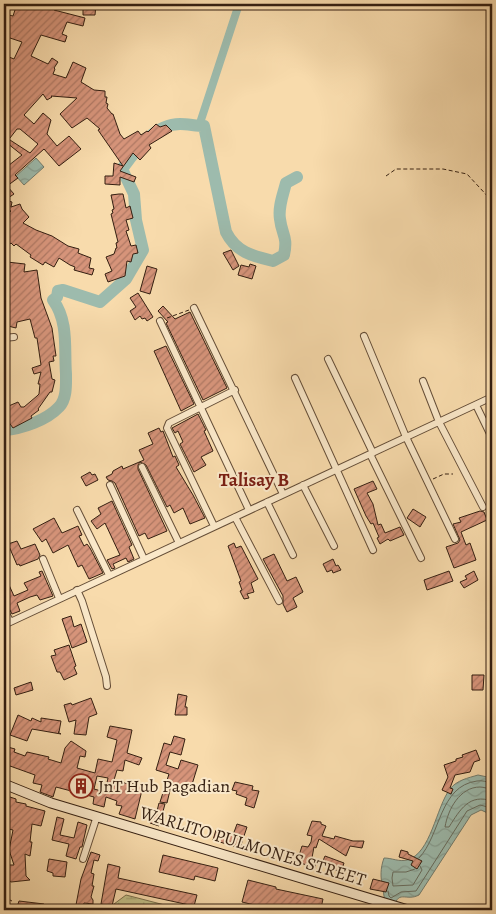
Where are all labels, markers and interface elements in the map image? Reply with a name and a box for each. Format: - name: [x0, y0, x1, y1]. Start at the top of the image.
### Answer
- district label: Talisay B: [219, 467, 289, 493]
- building icon: JnT Hub Pagadian: [68, 773, 94, 799]
- place label: JnT Hub Pagadian: [98, 774, 230, 798]
- street label: WARLITO PULMONES STREET: [136, 800, 369, 892]

